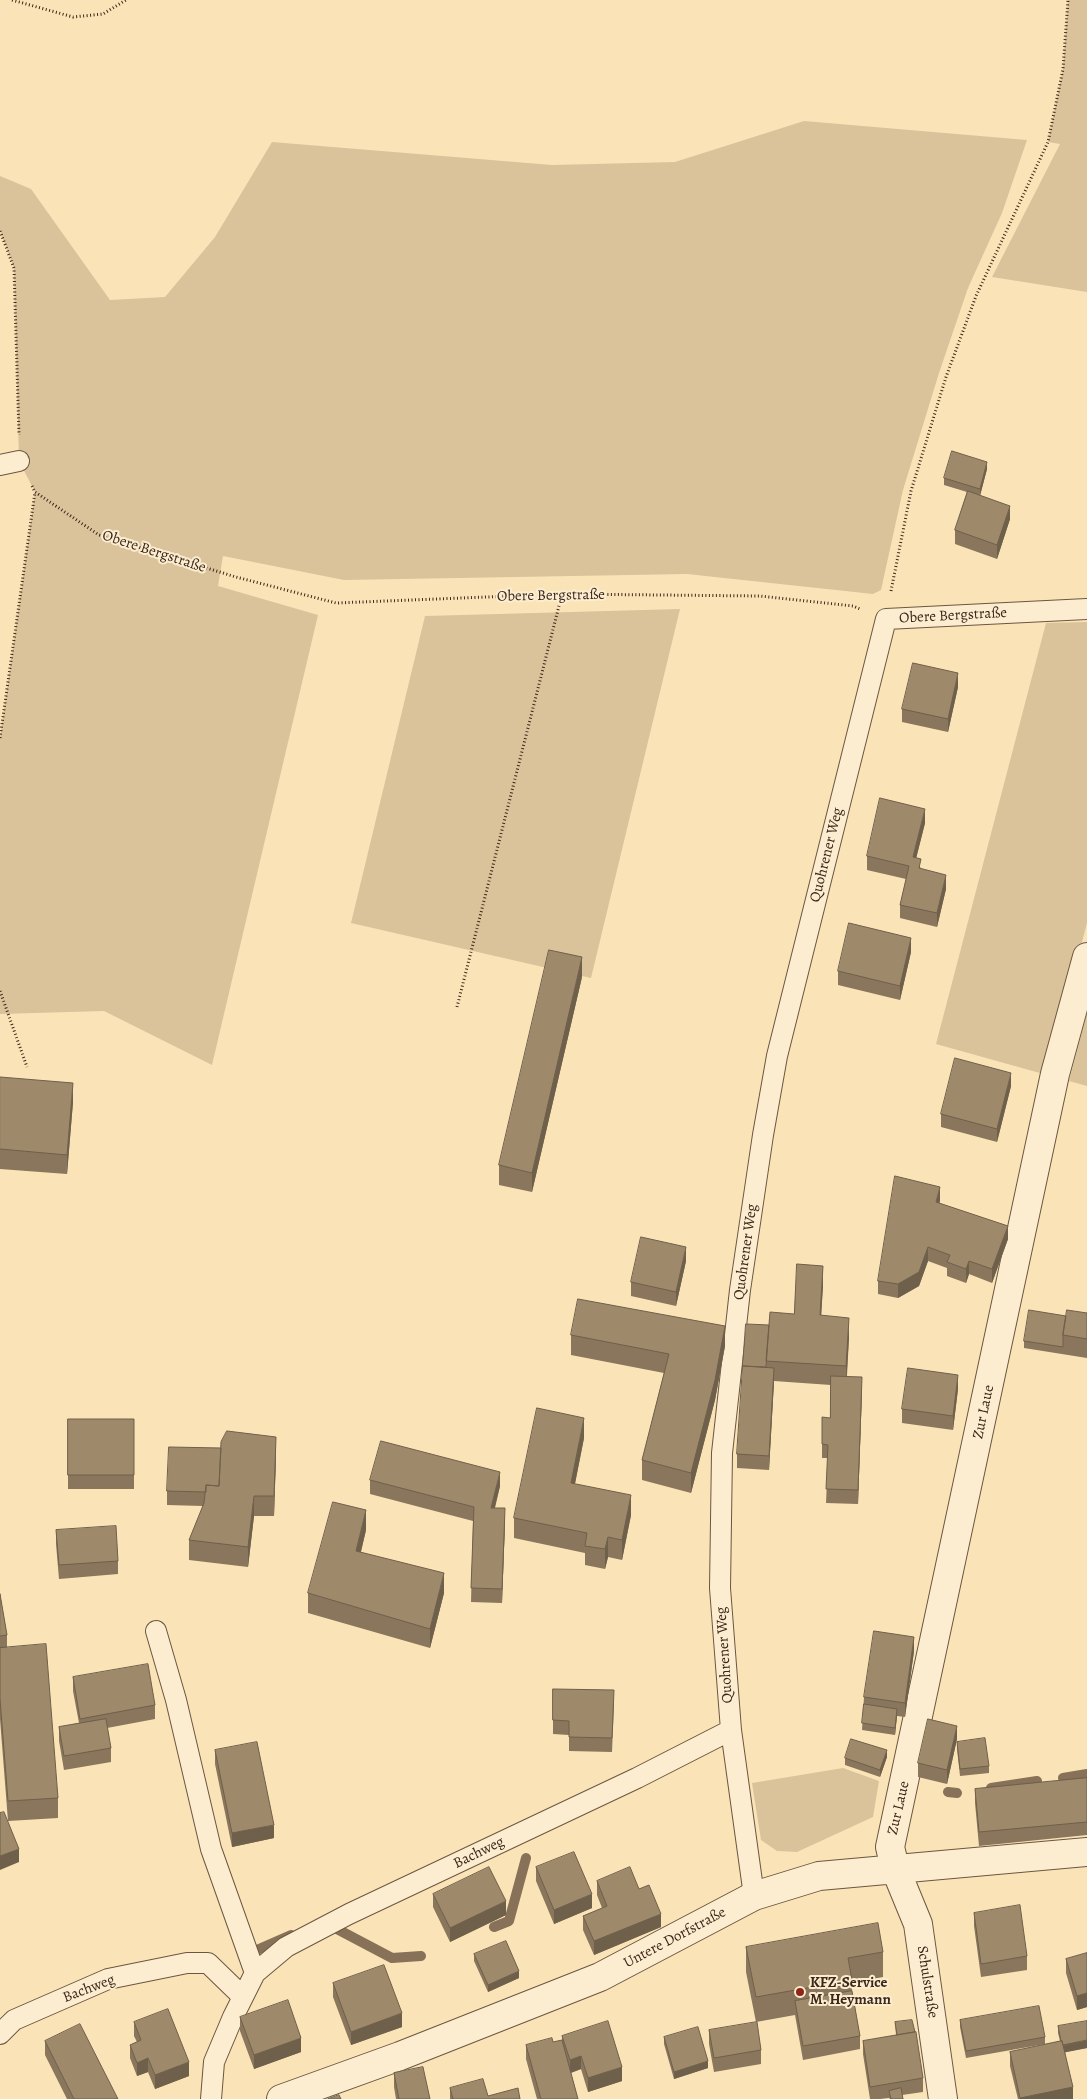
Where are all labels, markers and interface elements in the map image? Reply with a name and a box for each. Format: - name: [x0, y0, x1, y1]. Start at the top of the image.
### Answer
- street label: Obere Bergstraße: [100, 527, 208, 577]
- street label: Obere Bergstraße: [497, 586, 605, 606]
- street label: Obere Bergstraße: [899, 604, 1007, 628]
- street label: Quohrener Weg: [807, 806, 847, 904]
- street label: Quohrener Weg: [730, 1203, 762, 1301]
- street label: Zur Laue: [970, 1383, 998, 1441]
- street label: Quohrener Weg: [713, 1606, 737, 1704]
- street label: Zur Laue: [884, 1779, 914, 1837]
- street label: Bachweg: [451, 1833, 507, 1873]
- street label: Untere Dorfstraße: [621, 1904, 729, 1972]
- street label: Schulstraße: [912, 1945, 942, 2019]
- street label: Bachweg: [60, 1971, 118, 2007]
- place label: KFZ-Service M. Heymann: [810, 1974, 891, 2009]
- marker: KFZ-Service M. Heymann: [794, 1986, 806, 1998]

